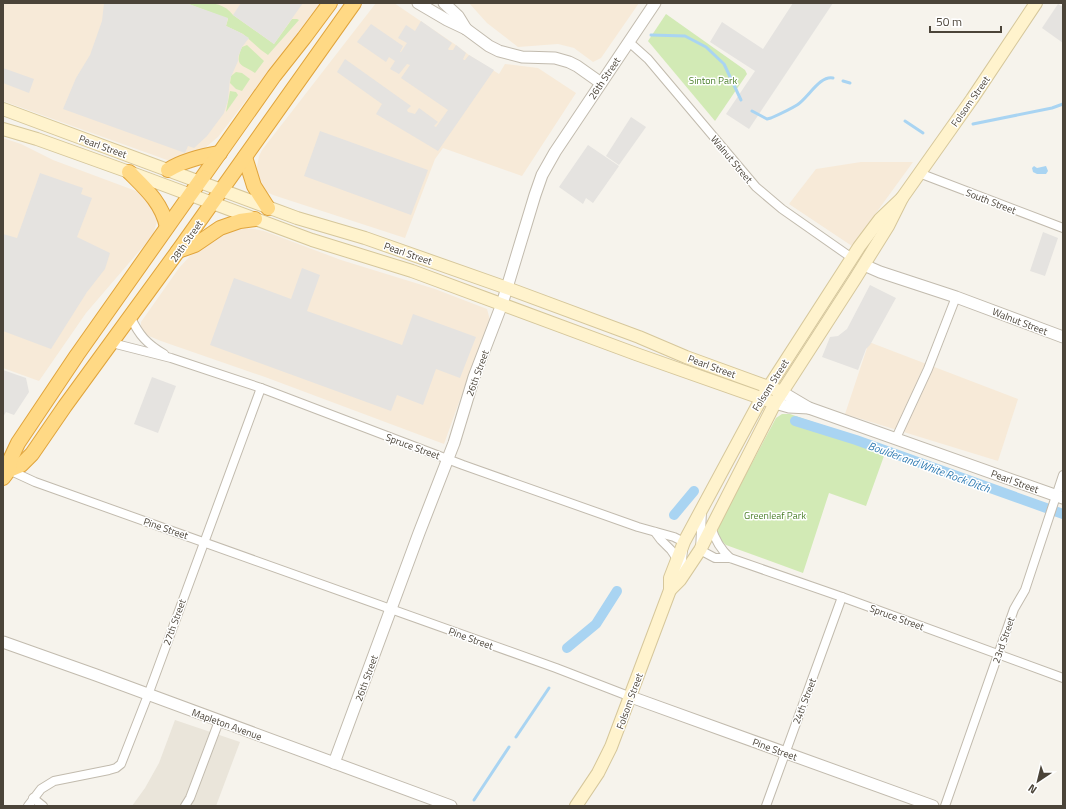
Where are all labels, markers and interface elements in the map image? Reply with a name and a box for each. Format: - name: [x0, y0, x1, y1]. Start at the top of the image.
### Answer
- scale bar: [930, 8, 1001, 34]
- text: 50 m: [936, 12, 962, 31]
- street label: 26th Street: [585, 54, 624, 102]
- street label: Folsom Street: [947, 72, 994, 130]
- park label: Sinton Park: [689, 73, 737, 88]
- street label: Pearl Street: [77, 131, 129, 162]
- street label: Walnut Street: [707, 132, 756, 187]
- street label: South Street: [963, 185, 1019, 218]
- street label: 28th Street: [166, 217, 207, 265]
- street label: Pearl Street: [382, 238, 434, 269]
- street label: Walnut Street: [990, 304, 1050, 339]
- street label: 26th Street: [462, 348, 493, 398]
- street label: Pearl Street: [686, 351, 738, 382]
- street label: Folsom Street: [748, 356, 793, 414]
- street label: Spruce Street: [384, 430, 443, 463]
- water label: Boulder and White Rock Ditch: [866, 437, 993, 497]
- street label: Pearl Street: [989, 466, 1041, 497]
- park label: Greenleaf Park: [744, 508, 806, 523]
- street label: Pine Street: [141, 514, 191, 543]
- street label: 27th Street: [159, 597, 190, 647]
- street label: Spruce Street: [868, 601, 927, 634]
- street label: 23rd Street: [989, 615, 1019, 665]
- street label: Pine Street: [446, 623, 496, 654]
- street label: 26th Street: [351, 653, 382, 703]
- street label: Folsom Street: [612, 670, 647, 731]
- street label: 24th Street: [789, 676, 820, 726]
- street label: Mapleton Avenue: [190, 705, 264, 744]
- street label: Pine Street: [750, 734, 800, 765]
- north arrow: [1018, 761, 1058, 801]
- text: N: [1025, 780, 1040, 798]

